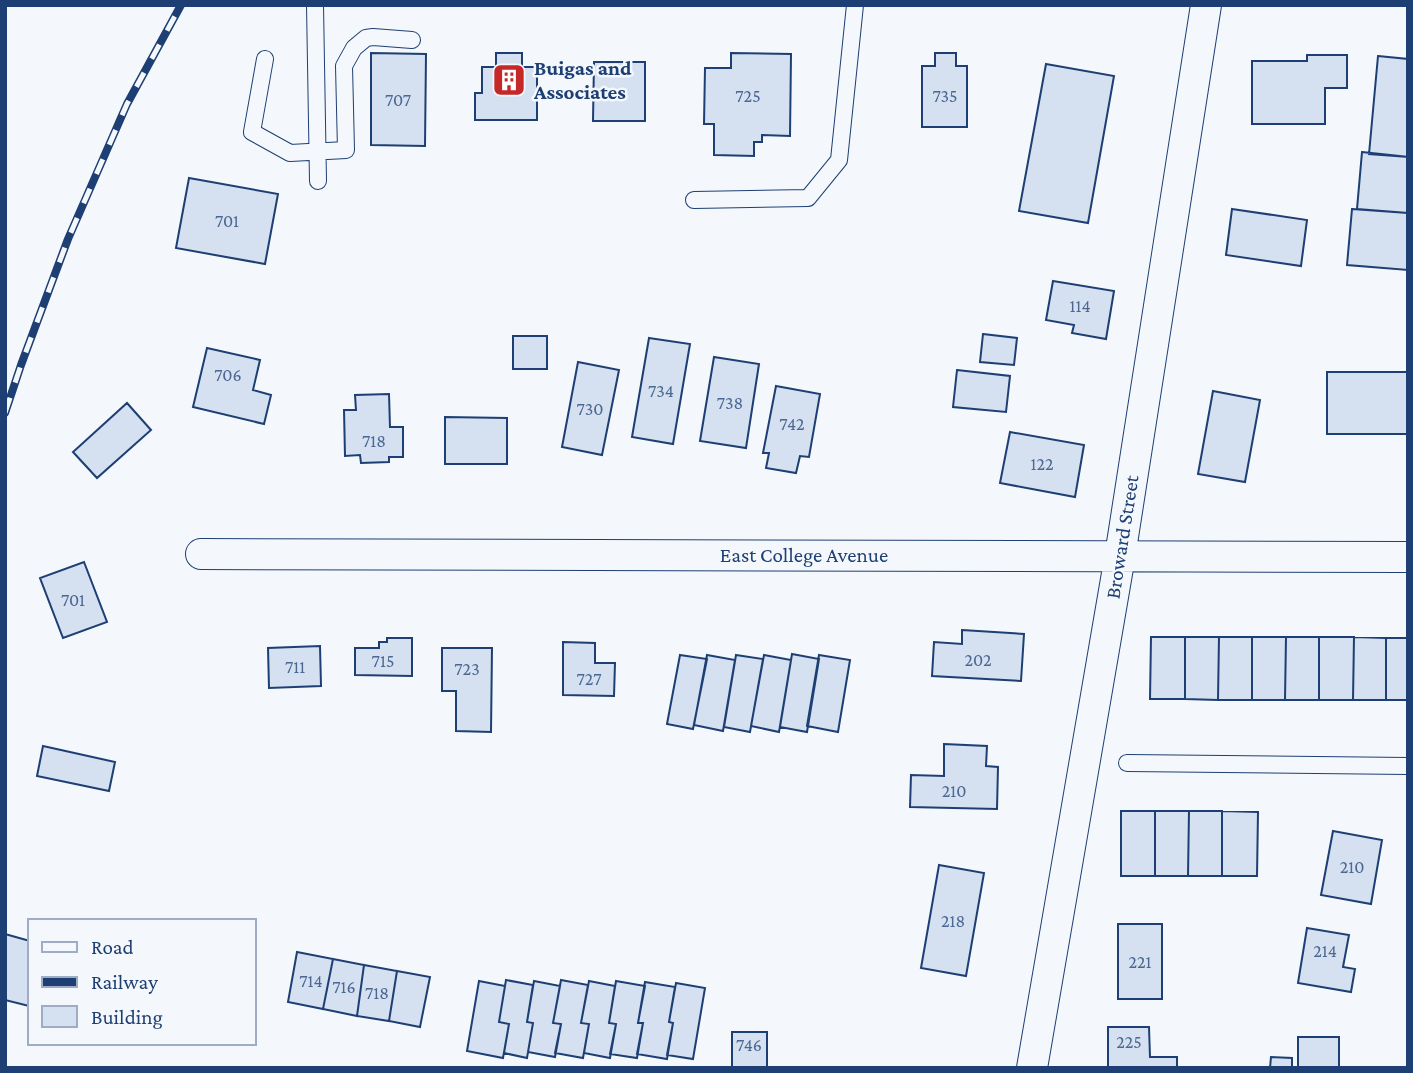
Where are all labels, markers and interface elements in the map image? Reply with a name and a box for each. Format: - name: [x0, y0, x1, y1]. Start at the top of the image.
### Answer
- place label: Buigas and Associates: [533, 56, 632, 104]
- building icon: Buigas and Associates: [490, 61, 528, 99]
- house number: 725: [735, 86, 761, 106]
- house number: 735: [932, 86, 958, 106]
- house number: 707: [385, 90, 411, 110]
- house number: 701: [215, 211, 239, 231]
- house number: 114: [1069, 296, 1091, 316]
- house number: 706: [214, 365, 242, 385]
- house number: 734: [648, 381, 674, 401]
- house number: 738: [717, 393, 743, 413]
- house number: 730: [577, 399, 603, 419]
- house number: 742: [779, 414, 805, 434]
- house number: 718: [362, 431, 386, 451]
- house number: 122: [1030, 454, 1054, 474]
- street label: Broward Street: [1100, 472, 1144, 601]
- street label: East College Avenue: [720, 543, 888, 567]
- house number: 701: [61, 590, 85, 610]
- house number: 202: [964, 650, 992, 670]
- house number: 715: [372, 651, 394, 671]
- house number: 711: [285, 657, 305, 677]
- house number: 723: [454, 659, 480, 679]
- house number: 727: [577, 669, 601, 689]
- house number: 210: [942, 781, 966, 801]
- house number: 210: [1340, 857, 1364, 877]
- house number: 218: [941, 911, 965, 931]
- legend: [28, 919, 256, 1045]
- text: Road: [91, 935, 134, 959]
- house number: 214: [1313, 941, 1337, 961]
- house number: 221: [1128, 952, 1152, 972]
- text: Railway: [91, 970, 158, 994]
- house number: 714: [299, 971, 323, 991]
- house number: 716: [332, 977, 356, 997]
- house number: 718: [365, 983, 389, 1003]
- text: Building: [91, 1005, 163, 1029]
- house number: 225: [1116, 1032, 1142, 1052]
- house number: 746: [736, 1035, 762, 1055]

